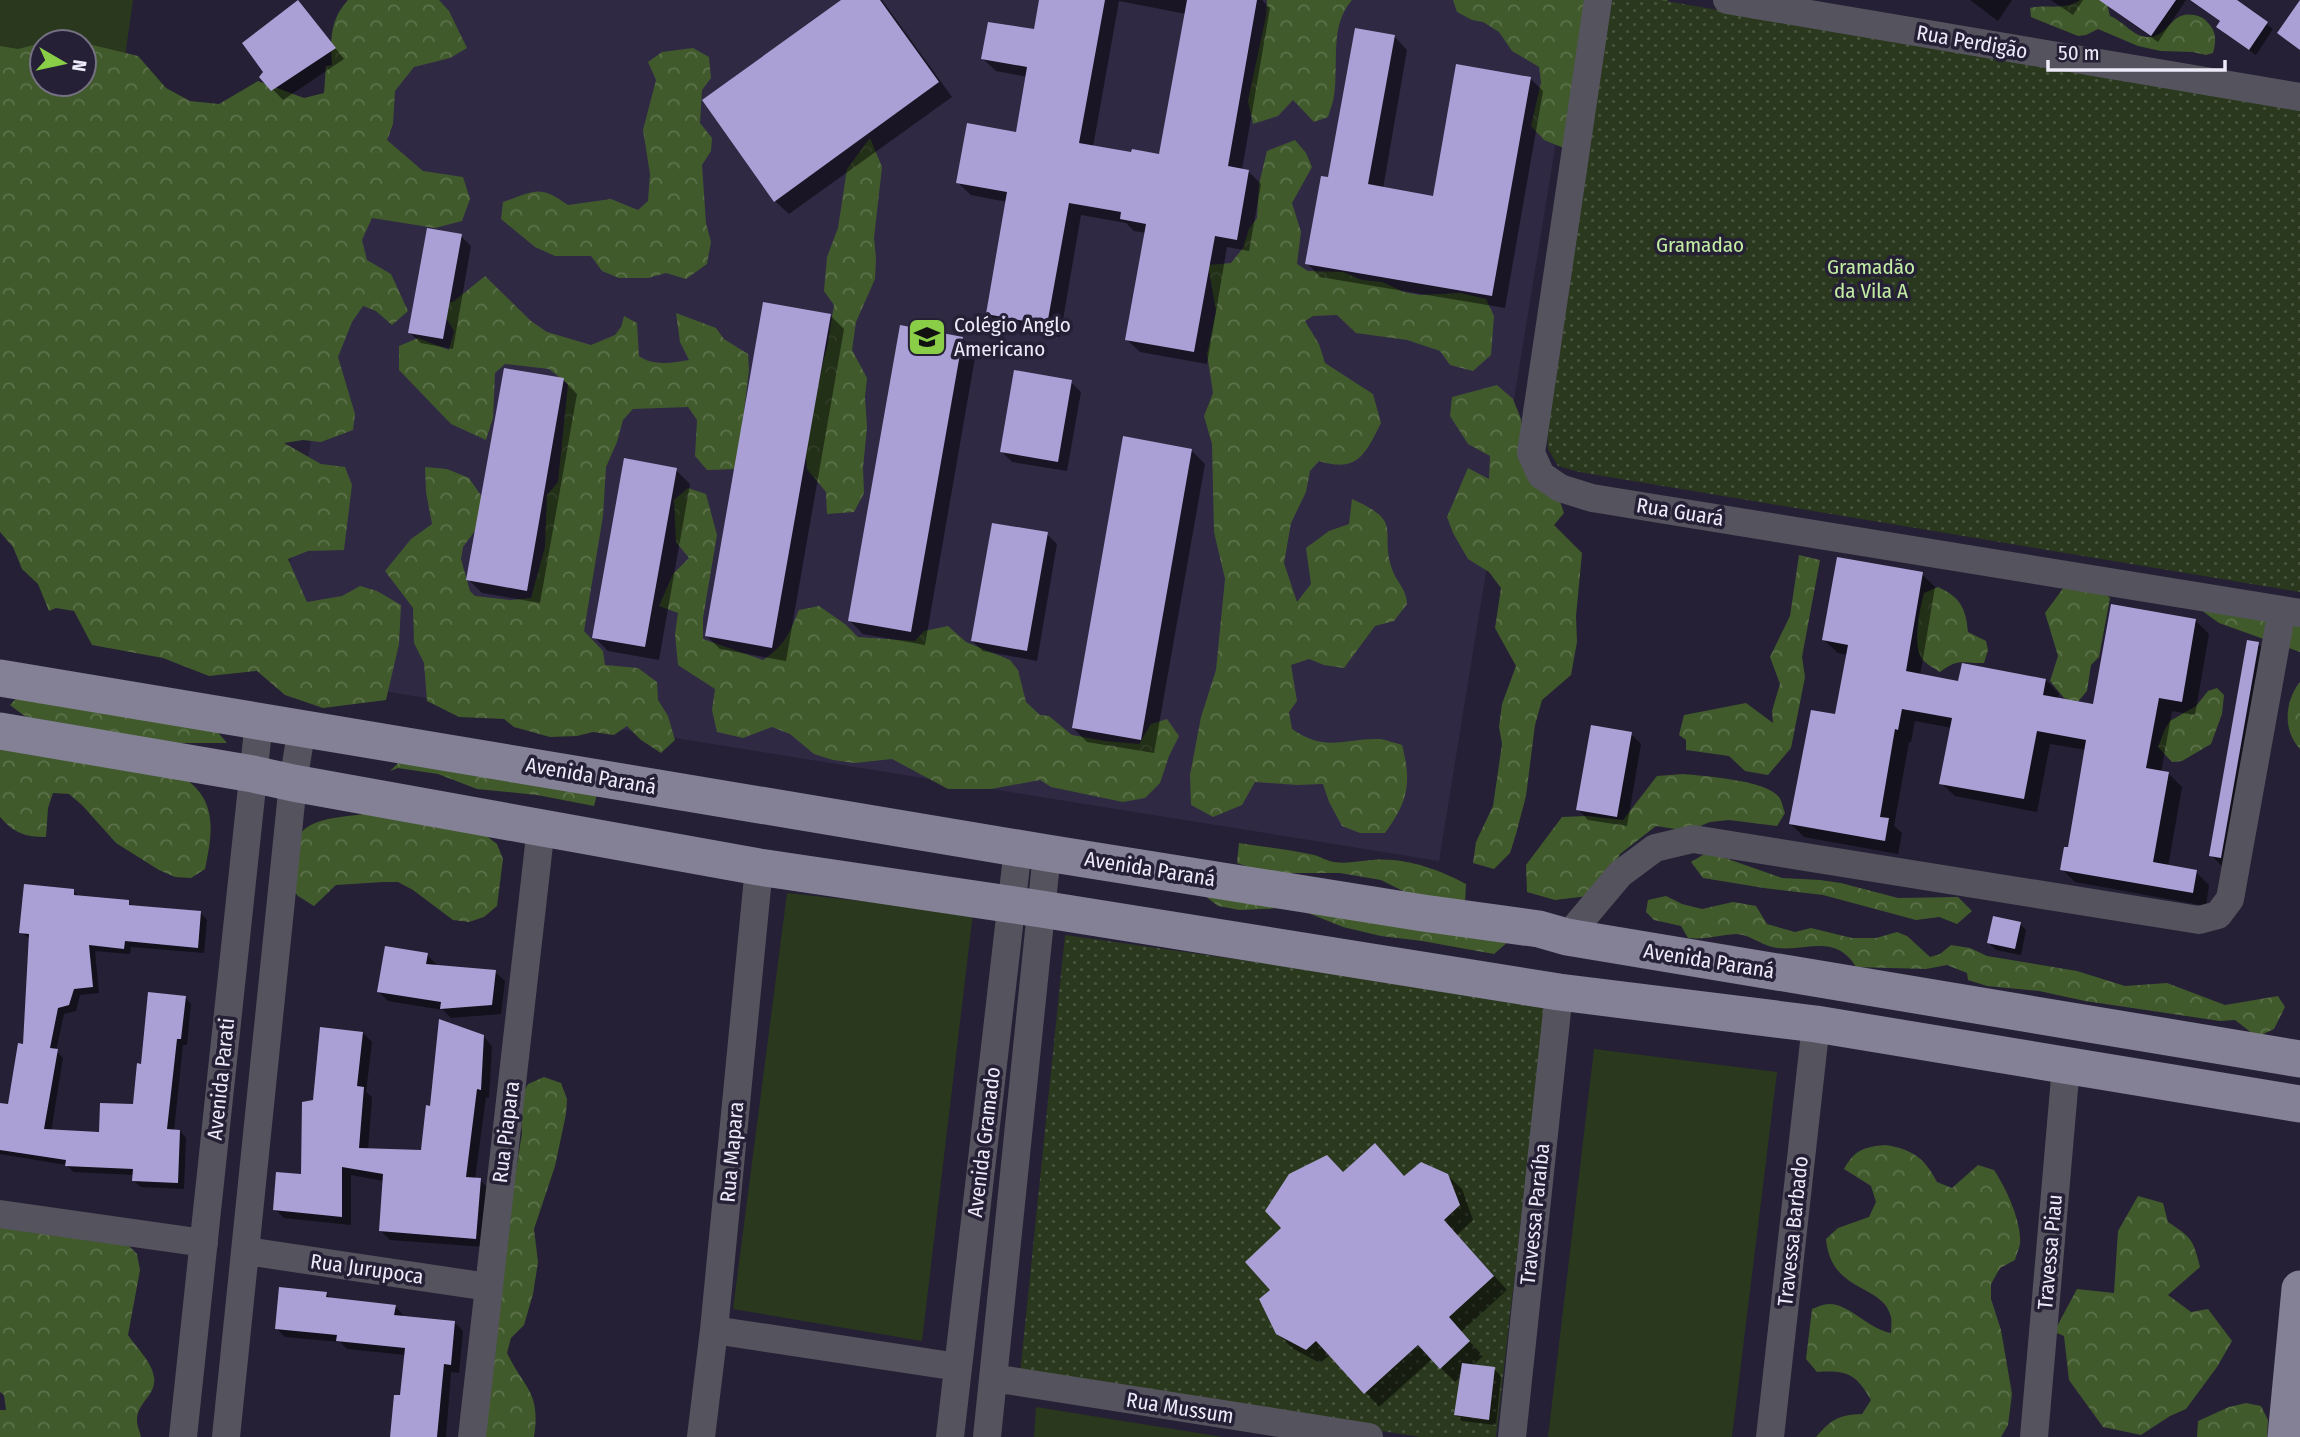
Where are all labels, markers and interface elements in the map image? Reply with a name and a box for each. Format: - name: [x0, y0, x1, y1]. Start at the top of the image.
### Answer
- street label: Rua Perdigão: [1914, 19, 2030, 65]
- north arrow: [28, 28, 98, 98]
- scale bar: [2048, 28, 2225, 72]
- text: 50 m: [2058, 40, 2100, 66]
- text: N: [67, 58, 92, 73]
- park label: Gramadao: [1656, 232, 1744, 258]
- park label: Gramadão da Vila A: [1827, 254, 1915, 304]
- place label: Colégio Anglo Americano: [954, 312, 1071, 362]
- school or university icon: Colégio Anglo Americano: [906, 316, 948, 358]
- street label: Rua Guará: [1635, 492, 1725, 532]
- street label: Avenida Paraná: [524, 752, 658, 800]
- street label: Avenida Paraná: [1083, 846, 1217, 892]
- street label: Avenida Paraná: [1642, 938, 1776, 984]
- street label: Avenida Parati: [202, 1017, 240, 1141]
- street label: Avenida Gramado: [962, 1065, 1006, 1219]
- street label: Rua Piapara: [487, 1080, 525, 1184]
- street label: Rua Mapara: [715, 1100, 749, 1204]
- street label: Travessa Paraíba: [1515, 1142, 1555, 1286]
- street label: Travessa Barbado: [1772, 1155, 1814, 1307]
- street label: Travessa Piau: [2032, 1193, 2068, 1311]
- street label: Rua Jurupoca: [309, 1248, 425, 1290]
- street label: Rua Mussum: [1124, 1387, 1236, 1429]

